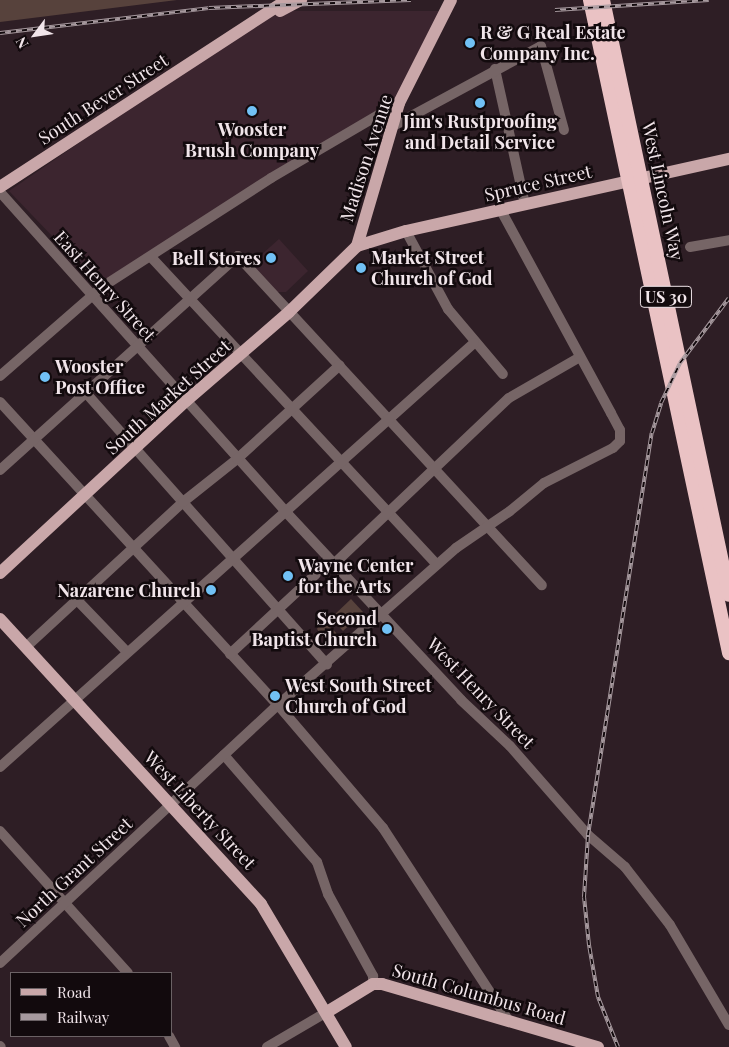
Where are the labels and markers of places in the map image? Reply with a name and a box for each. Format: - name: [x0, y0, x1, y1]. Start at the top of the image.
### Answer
- place label: R & G Real Estate Company Inc.: [480, 22, 626, 64]
- marker: R & G Real Estate Company Inc.: [464, 37, 476, 49]
- marker: Jim's Rustproofing and Detail Service: [474, 97, 486, 109]
- marker: Wooster Brush Company: [246, 105, 258, 117]
- place label: Jim's Rustproofing and Detail Service: [403, 111, 557, 154]
- place label: Wooster Brush Company: [185, 119, 319, 162]
- place label: Bell Stores: [172, 247, 261, 269]
- place label: Market Street Church of God: [371, 247, 493, 290]
- marker: Bell Stores: [265, 252, 277, 264]
- marker: Market Street Church of God: [355, 262, 367, 274]
- place label: Wooster Post Office: [55, 356, 145, 398]
- marker: Wooster Post Office: [39, 371, 51, 383]
- place label: Wayne Center for the Arts: [298, 555, 413, 598]
- marker: Wayne Center for the Arts: [282, 570, 294, 582]
- place label: Nazarene Church: [57, 579, 201, 601]
- marker: Nazarene Church: [205, 584, 217, 596]
- place label: Second Baptist Church: [251, 608, 377, 650]
- marker: Second Baptist Church: [381, 623, 393, 635]
- place label: West South Street Church of God: [285, 675, 432, 718]
- marker: West South Street Church of God: [269, 690, 281, 702]

